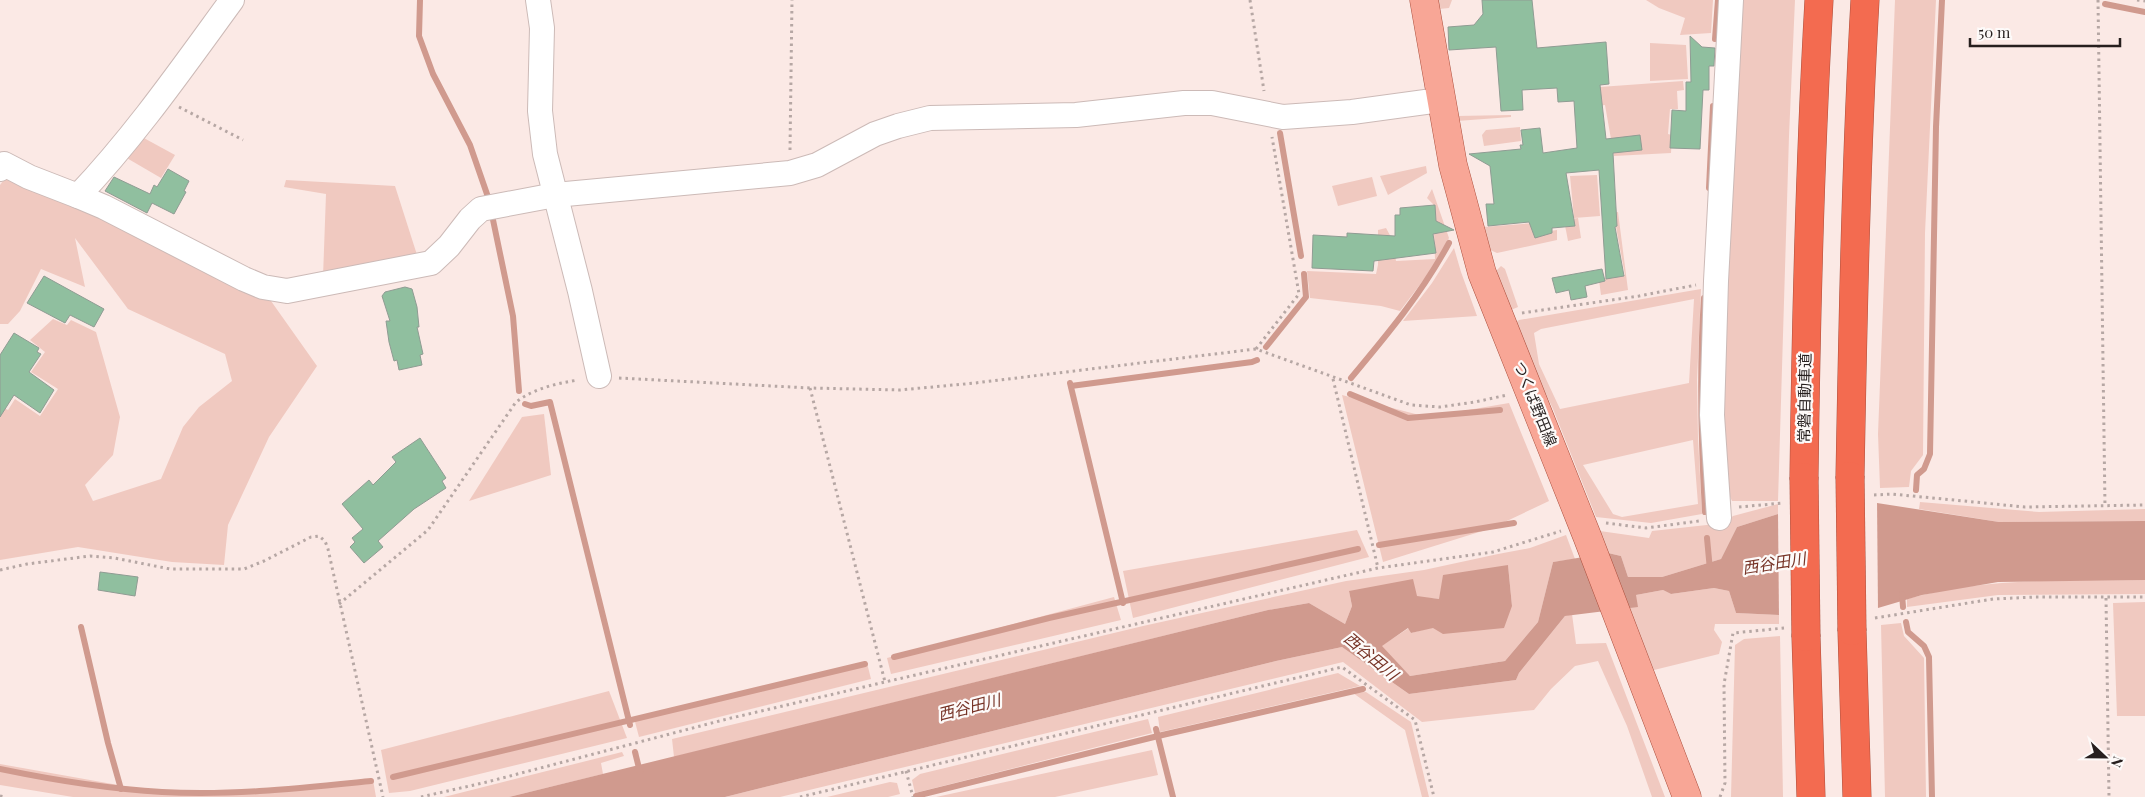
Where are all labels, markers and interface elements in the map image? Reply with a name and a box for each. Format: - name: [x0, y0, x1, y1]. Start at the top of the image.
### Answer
- scale bar: [1970, 15, 2120, 47]
- text: 50 m: [1978, 22, 2011, 42]
- street label: 常磐自動車道: [1793, 353, 1815, 443]
- street label: つくば野田線: [1510, 358, 1562, 449]
- water label: 西谷田川: [1741, 547, 1809, 578]
- water label: 西谷田川: [1340, 627, 1404, 686]
- water label: 西谷田川: [935, 688, 1004, 724]
- north arrow: [2080, 732, 2130, 782]
- text: N: [2107, 754, 2128, 770]

